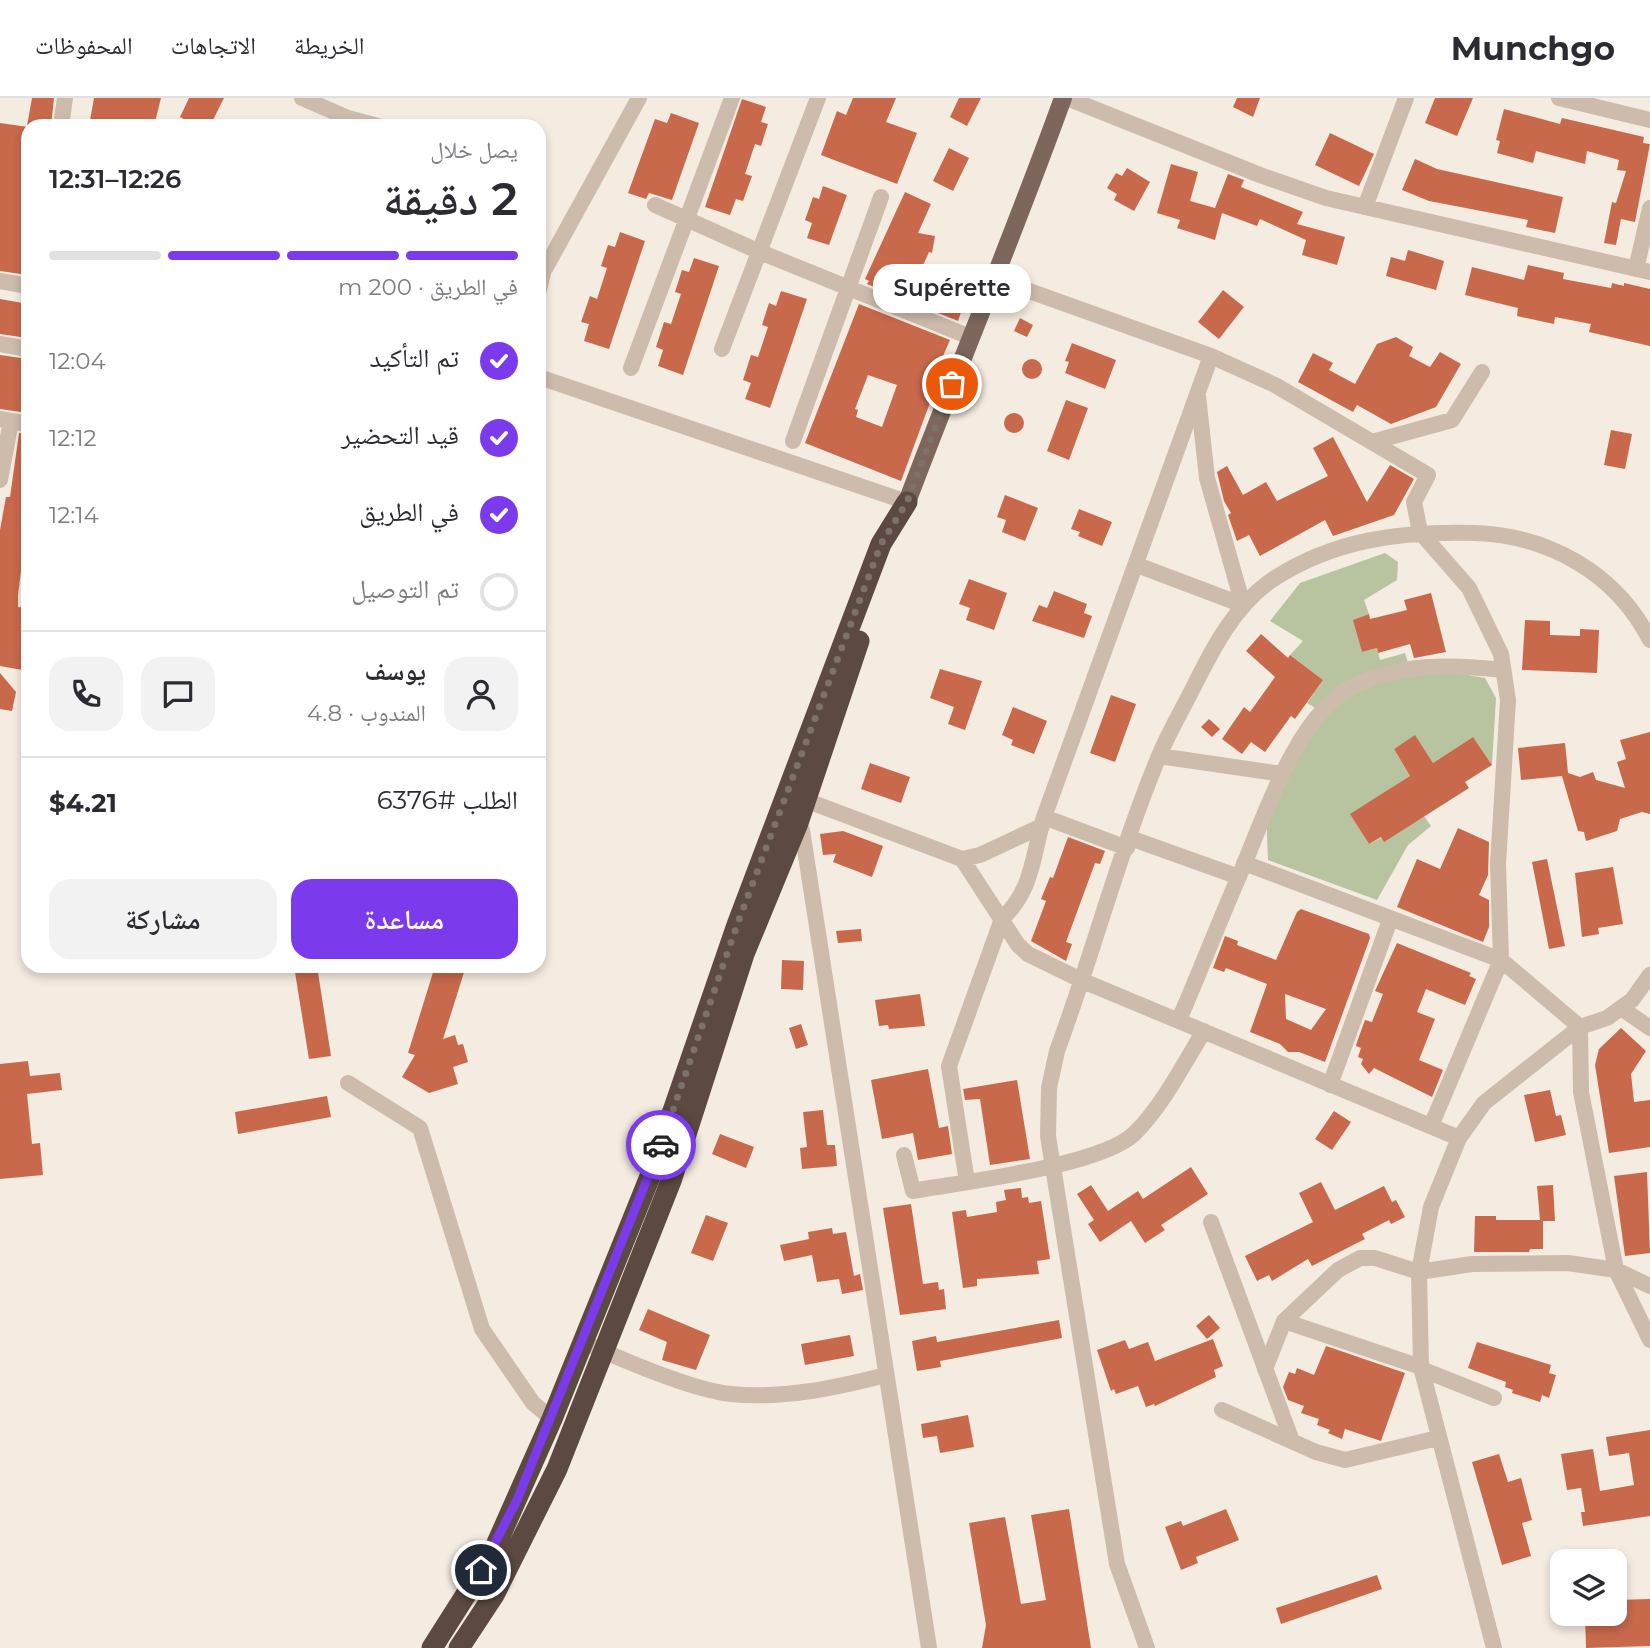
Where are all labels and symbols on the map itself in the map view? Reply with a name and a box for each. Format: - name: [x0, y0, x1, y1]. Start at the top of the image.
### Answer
- callout: Supérette: [873, 265, 1031, 314]
- pin: [922, 354, 982, 414]
- courier: [626, 1110, 696, 1180]
- pin: [451, 1540, 511, 1600]

